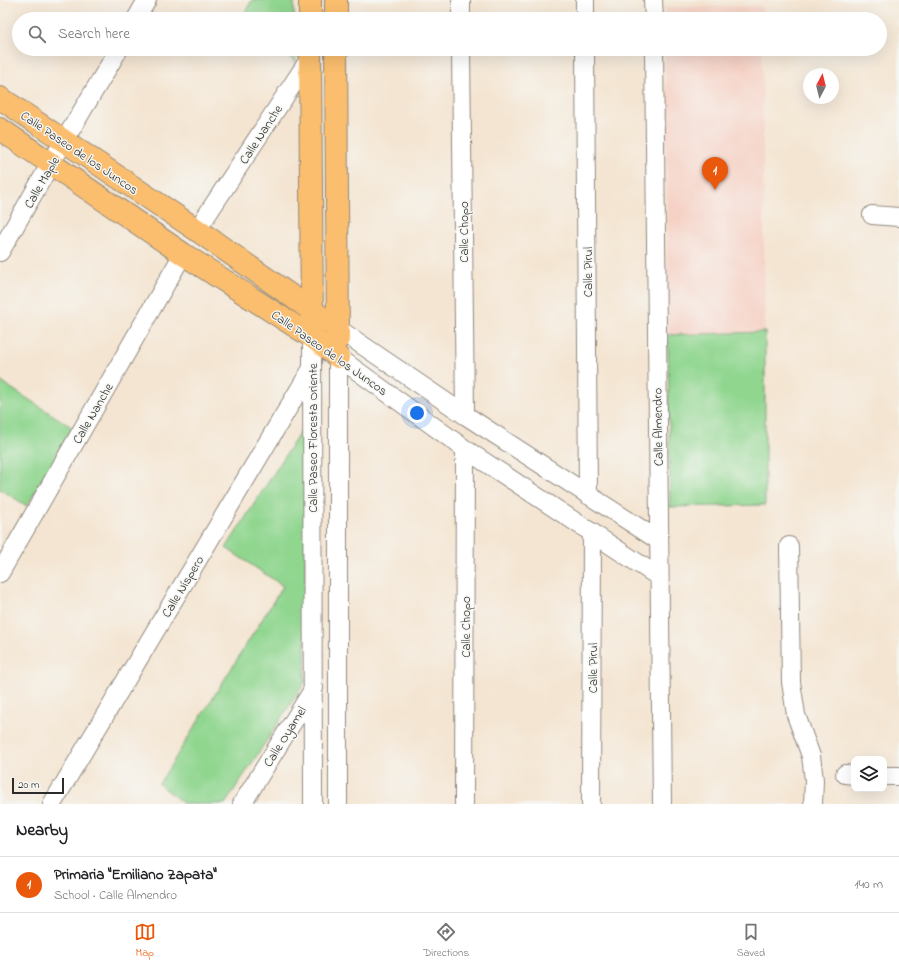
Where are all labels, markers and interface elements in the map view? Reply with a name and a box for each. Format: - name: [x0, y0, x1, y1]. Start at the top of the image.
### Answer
- search box: [12, 12, 887, 56]
- icon: search: [26, 23, 48, 45]
- text: Search here: [58, 23, 130, 45]
- north arrow: [803, 68, 839, 104]
- street label: Calle Nanche: [235, 101, 288, 168]
- street label: Calle Paseo de los Juncos: [17, 107, 142, 200]
- street label: Calle Maple: [20, 153, 65, 212]
- pin: 1: [702, 157, 728, 190]
- street label: Calle Chopo: [455, 201, 474, 263]
- street label: Calle Pirul: [579, 247, 598, 297]
- street label: Calle Paseo de los Juncos: [267, 306, 392, 401]
- street label: Calle Paseo Floresta Oriente: [304, 363, 323, 513]
- street label: Calle Nanche: [68, 380, 119, 448]
- street label: Calle Almendro: [648, 387, 669, 466]
- your location: [407, 403, 427, 423]
- street label: Calle Níspero: [157, 552, 209, 621]
- street label: Calle Chopo: [457, 596, 476, 658]
- street label: Calle Pirul: [584, 643, 603, 693]
- street label: Calle Oyamel: [259, 703, 312, 771]
- map controls: [851, 756, 887, 792]
- button: layers: [851, 756, 887, 792]
- scale bar: [12, 776, 64, 795]
- text: 20 m: [18, 777, 40, 793]
- text: Nearby: [16, 818, 68, 843]
- text: Primaria "Emiliano Zapata": [54, 864, 217, 886]
- text: 1: [27, 875, 31, 894]
- text: 140 m: [855, 875, 883, 894]
- text: School · Calle Almendro: [54, 886, 177, 905]
- tab: Map: [134, 921, 156, 961]
- tab: Directions: [423, 921, 469, 961]
- tab: Saved: [737, 921, 765, 961]

